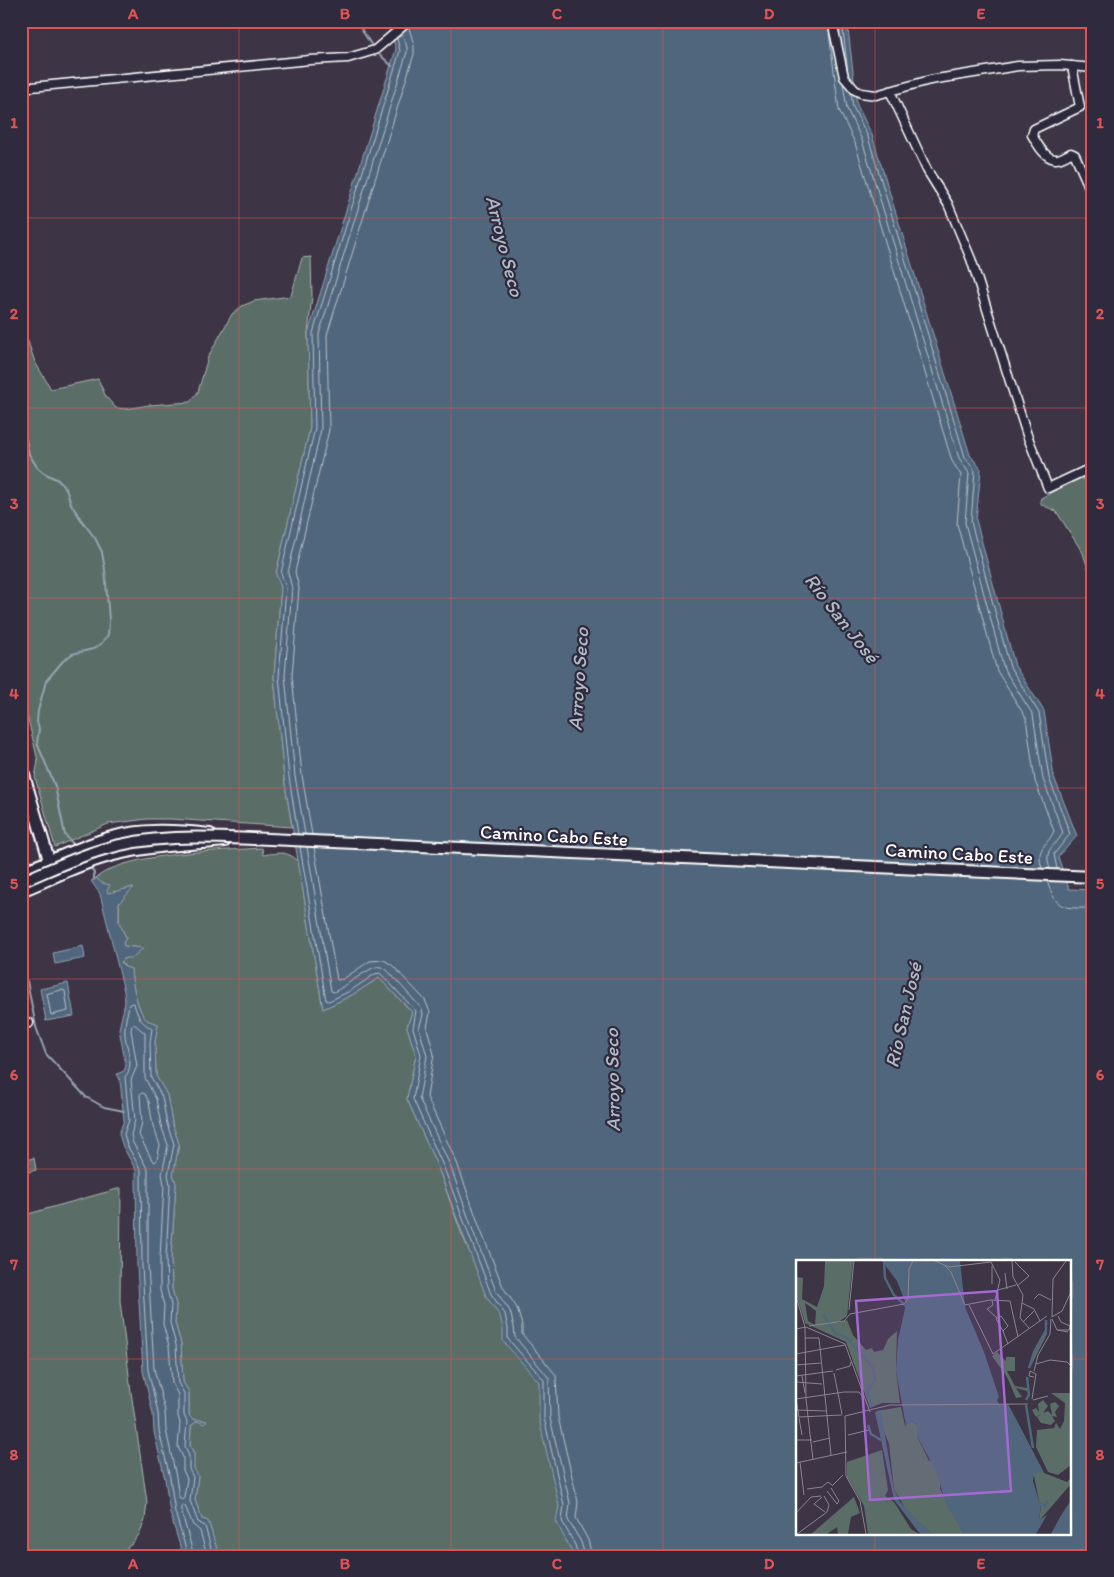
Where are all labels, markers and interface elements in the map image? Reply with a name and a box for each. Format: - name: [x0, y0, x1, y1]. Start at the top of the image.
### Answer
- text: A: [127, 4, 139, 23]
- text: B: [340, 4, 351, 23]
- text: C: [552, 4, 563, 23]
- text: D: [764, 4, 775, 23]
- text: E: [977, 4, 986, 23]
- text: 1: [10, 113, 18, 132]
- text: 1: [1096, 113, 1104, 132]
- water label: Arroyo Seco: [481, 193, 529, 300]
- text: 2: [10, 304, 19, 323]
- text: 2: [1096, 304, 1105, 323]
- text: 3: [10, 494, 19, 513]
- text: 3: [1096, 494, 1105, 513]
- water label: Río San José: [800, 568, 885, 669]
- water label: Arroyo Seco: [562, 626, 594, 731]
- text: 4: [9, 684, 19, 703]
- text: 4: [1095, 684, 1105, 703]
- street label: Camino Cabo Este: [479, 820, 629, 851]
- street label: Camino Cabo Este: [884, 838, 1034, 869]
- text: 5: [10, 874, 19, 893]
- text: 5: [1096, 874, 1105, 893]
- water label: Río San José: [879, 959, 927, 1070]
- water label: Arroyo Seco: [599, 1027, 625, 1132]
- text: 6: [10, 1065, 19, 1084]
- text: 6: [1096, 1065, 1105, 1084]
- text: 7: [9, 1255, 18, 1274]
- text: 7: [1095, 1255, 1104, 1274]
- inset map: [796, 1260, 1072, 1534]
- text: 8: [10, 1445, 19, 1464]
- text: 8: [1096, 1445, 1105, 1464]
- text: A: [127, 1554, 139, 1573]
- text: B: [340, 1554, 351, 1573]
- text: C: [552, 1554, 563, 1573]
- text: D: [764, 1554, 775, 1573]
- text: E: [977, 1554, 986, 1573]

